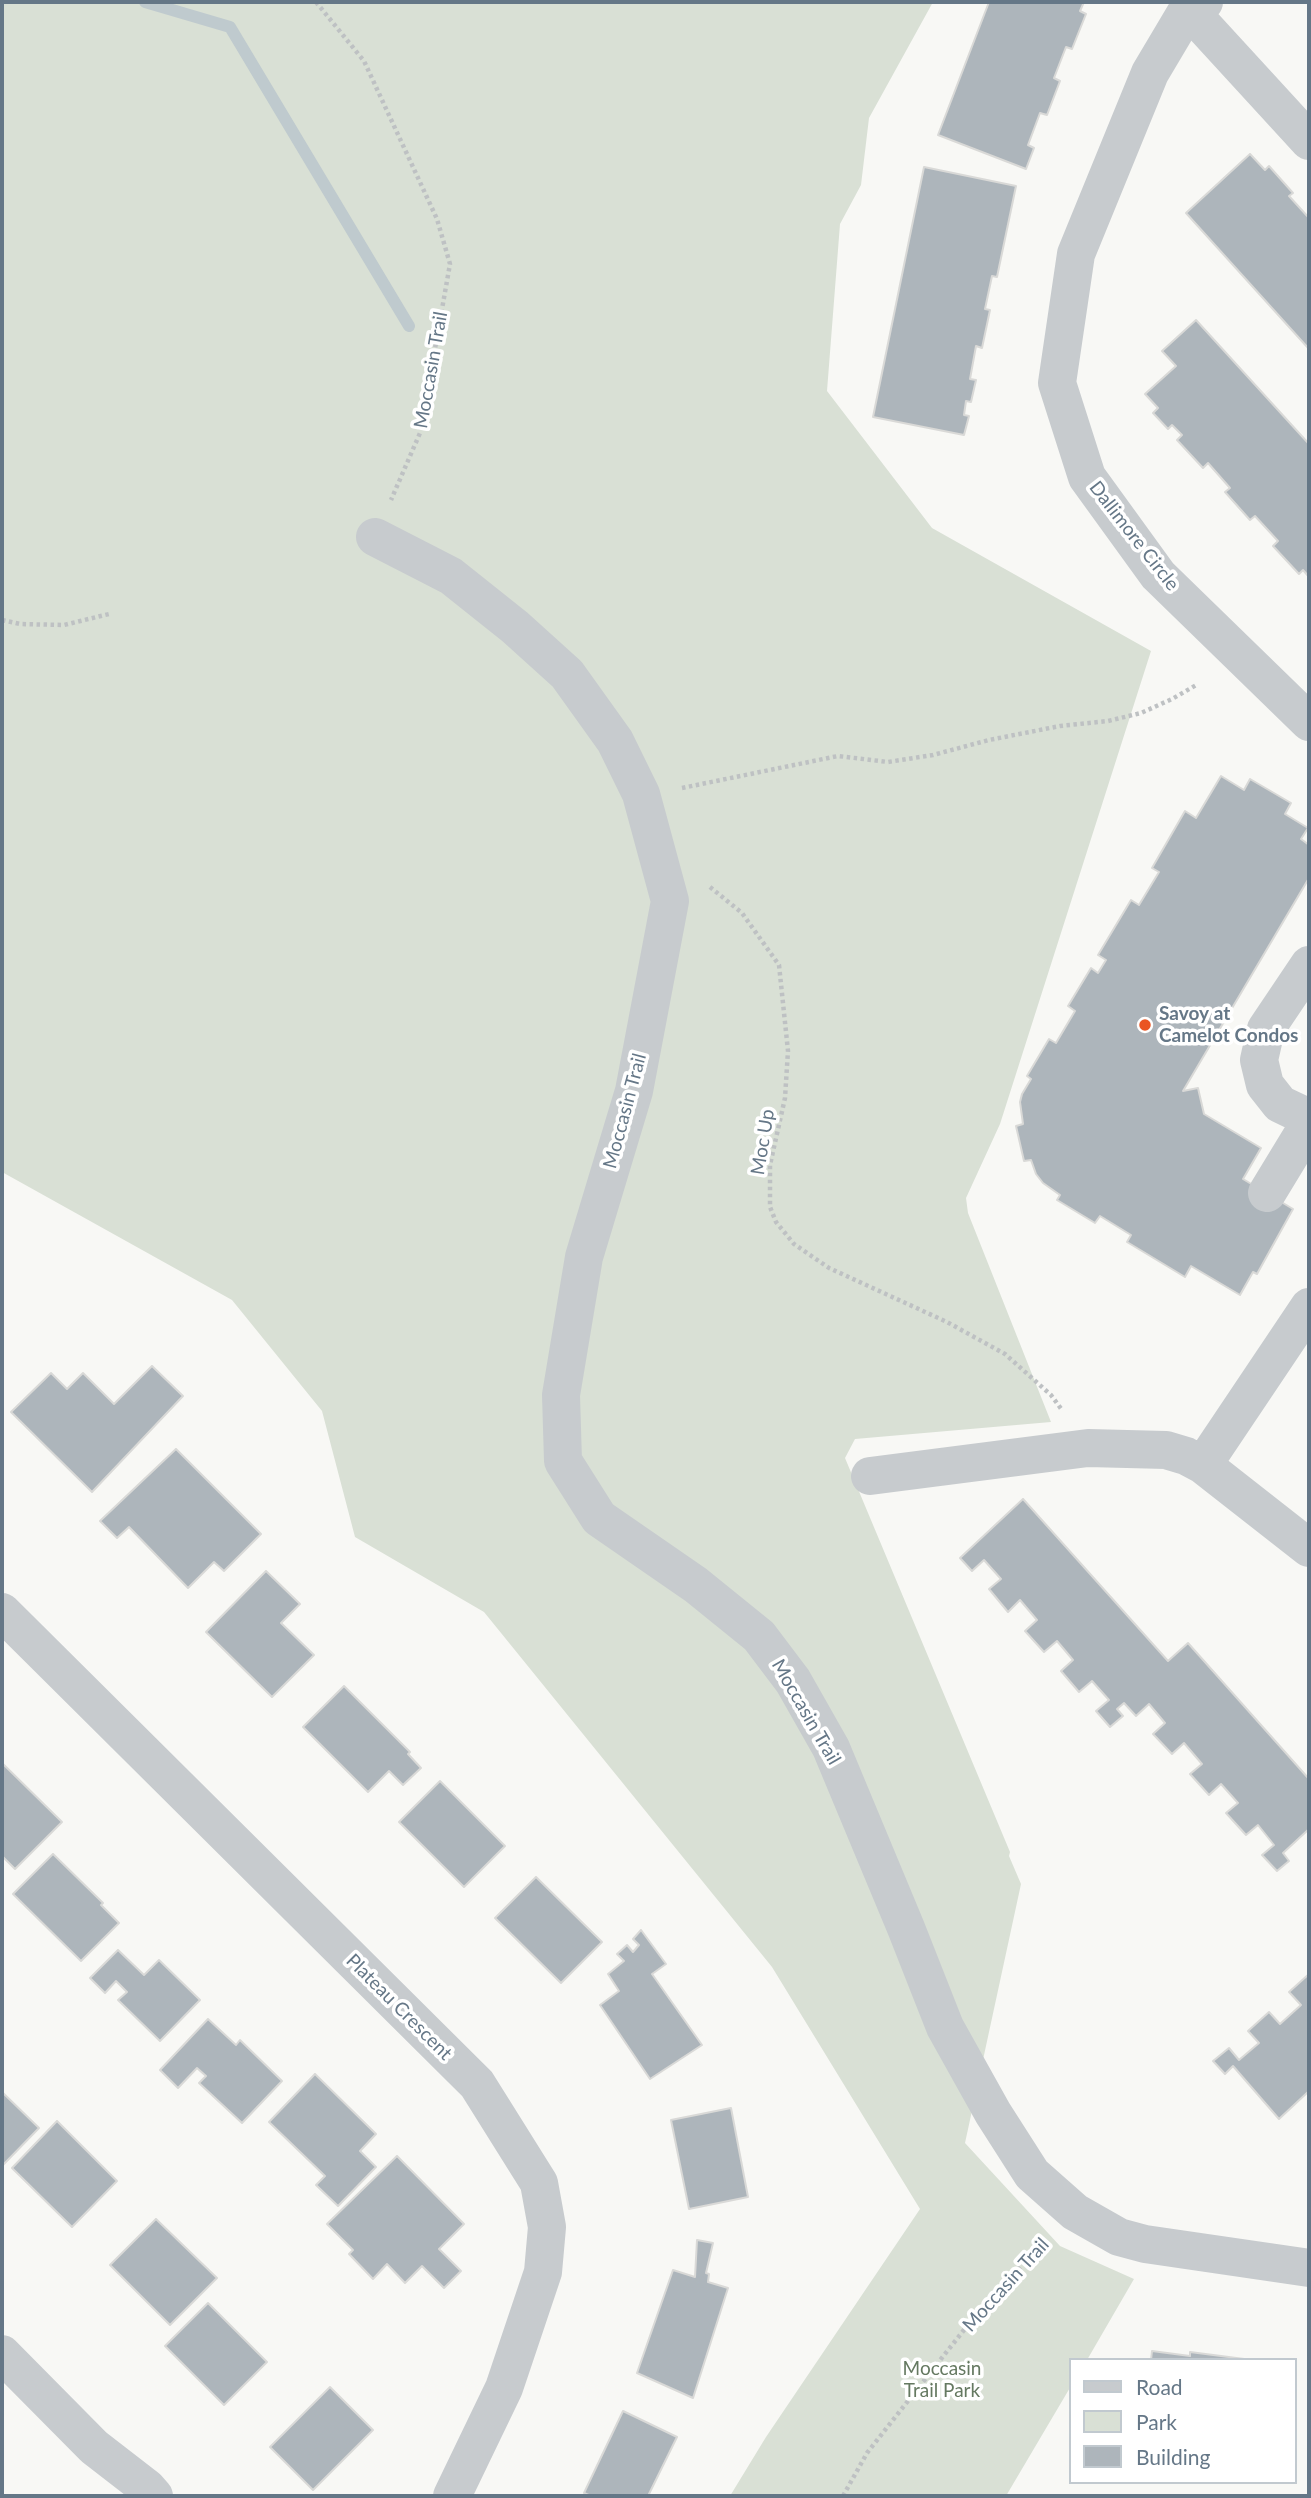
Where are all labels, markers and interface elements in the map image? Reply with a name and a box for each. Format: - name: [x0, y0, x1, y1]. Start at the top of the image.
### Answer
- street label: Moccasin Trail: [410, 310, 452, 430]
- street label: Dallimore Circle: [1084, 477, 1184, 595]
- place label: Savoy at Camelot Condos: [1159, 1003, 1298, 1047]
- marker: Savoy at Camelot Condos: [1137, 1017, 1153, 1033]
- street label: Moccasin Trail: [599, 1051, 651, 1171]
- street label: Moc Up: [747, 1107, 779, 1177]
- street label: Moccasin Trail: [767, 1655, 845, 1769]
- street label: Plateau Crescent: [341, 1949, 457, 2065]
- street label: Moccasin Trail: [958, 2233, 1054, 2337]
- park label: Moccasin Trail Park: [903, 2358, 981, 2402]
- legend: [1070, 2358, 1297, 2484]
- text: Road: [1136, 2374, 1183, 2399]
- text: Park: [1136, 2409, 1177, 2434]
- text: Building: [1136, 2444, 1211, 2469]

